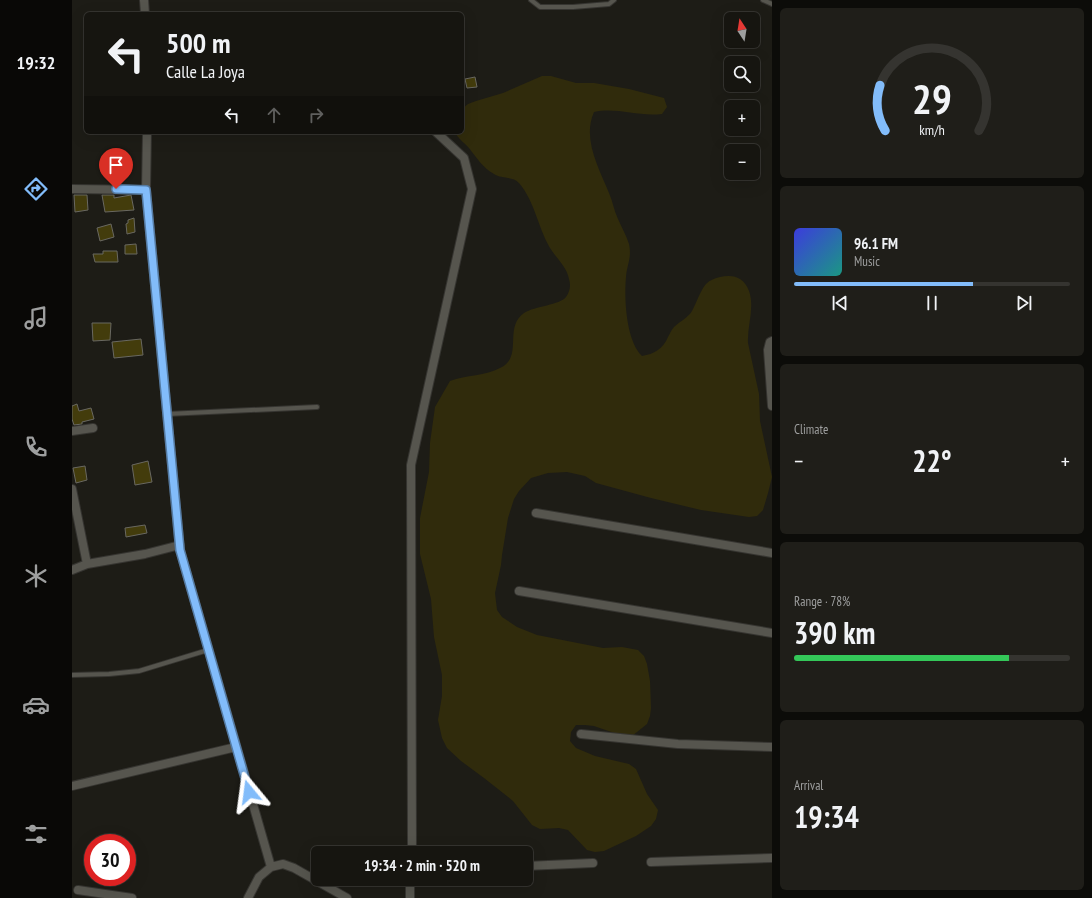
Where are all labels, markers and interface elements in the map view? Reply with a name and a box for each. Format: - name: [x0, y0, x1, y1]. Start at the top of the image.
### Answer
- north arrow: [724, 12, 760, 48]
- map controls: [724, 12, 760, 180]
- text: 500 m: [166, 24, 230, 61]
- icon: left: [100, 28, 152, 80]
- text: 19:32: [17, 51, 55, 74]
- button: search: [724, 56, 760, 92]
- text: Calle La Joya: [166, 60, 245, 83]
- text: 29: [912, 72, 952, 125]
- button: +: [724, 100, 760, 136]
- icon: left: [221, 104, 243, 126]
- icon: ahead: [263, 104, 285, 126]
- icon: right: [305, 104, 327, 126]
- text: km/h: [919, 120, 945, 139]
- button: −: [724, 144, 760, 180]
- pin: [99, 148, 133, 189]
- icon: arrive: [105, 154, 127, 176]
- icon: directions: [22, 175, 50, 203]
- text: 96.1 FM: [854, 234, 898, 253]
- text: Music: [854, 253, 880, 270]
- icon: previous: [829, 292, 851, 314]
- icon: pause: [921, 292, 943, 314]
- icon: next: [1013, 292, 1035, 314]
- icon: music: [22, 304, 50, 332]
- text: Climate: [794, 421, 828, 438]
- icon: phone: [22, 433, 50, 461]
- text: 22°: [912, 441, 952, 480]
- text: −: [794, 447, 803, 475]
- text: +: [1061, 447, 1070, 475]
- icon: climate: [22, 562, 50, 590]
- text: Range · 78%: [794, 593, 850, 610]
- text: 390 km: [794, 613, 875, 652]
- icon: car: [22, 691, 50, 719]
- position arrow: [228, 771, 270, 813]
- text: Arrival: [794, 777, 823, 794]
- text: 19:34: [794, 797, 859, 836]
- icon: filters: [22, 820, 50, 848]
- speed limit sign: 30: [84, 834, 136, 886]
- text: 19:34 · 2 min · 520 m: [364, 856, 480, 875]

